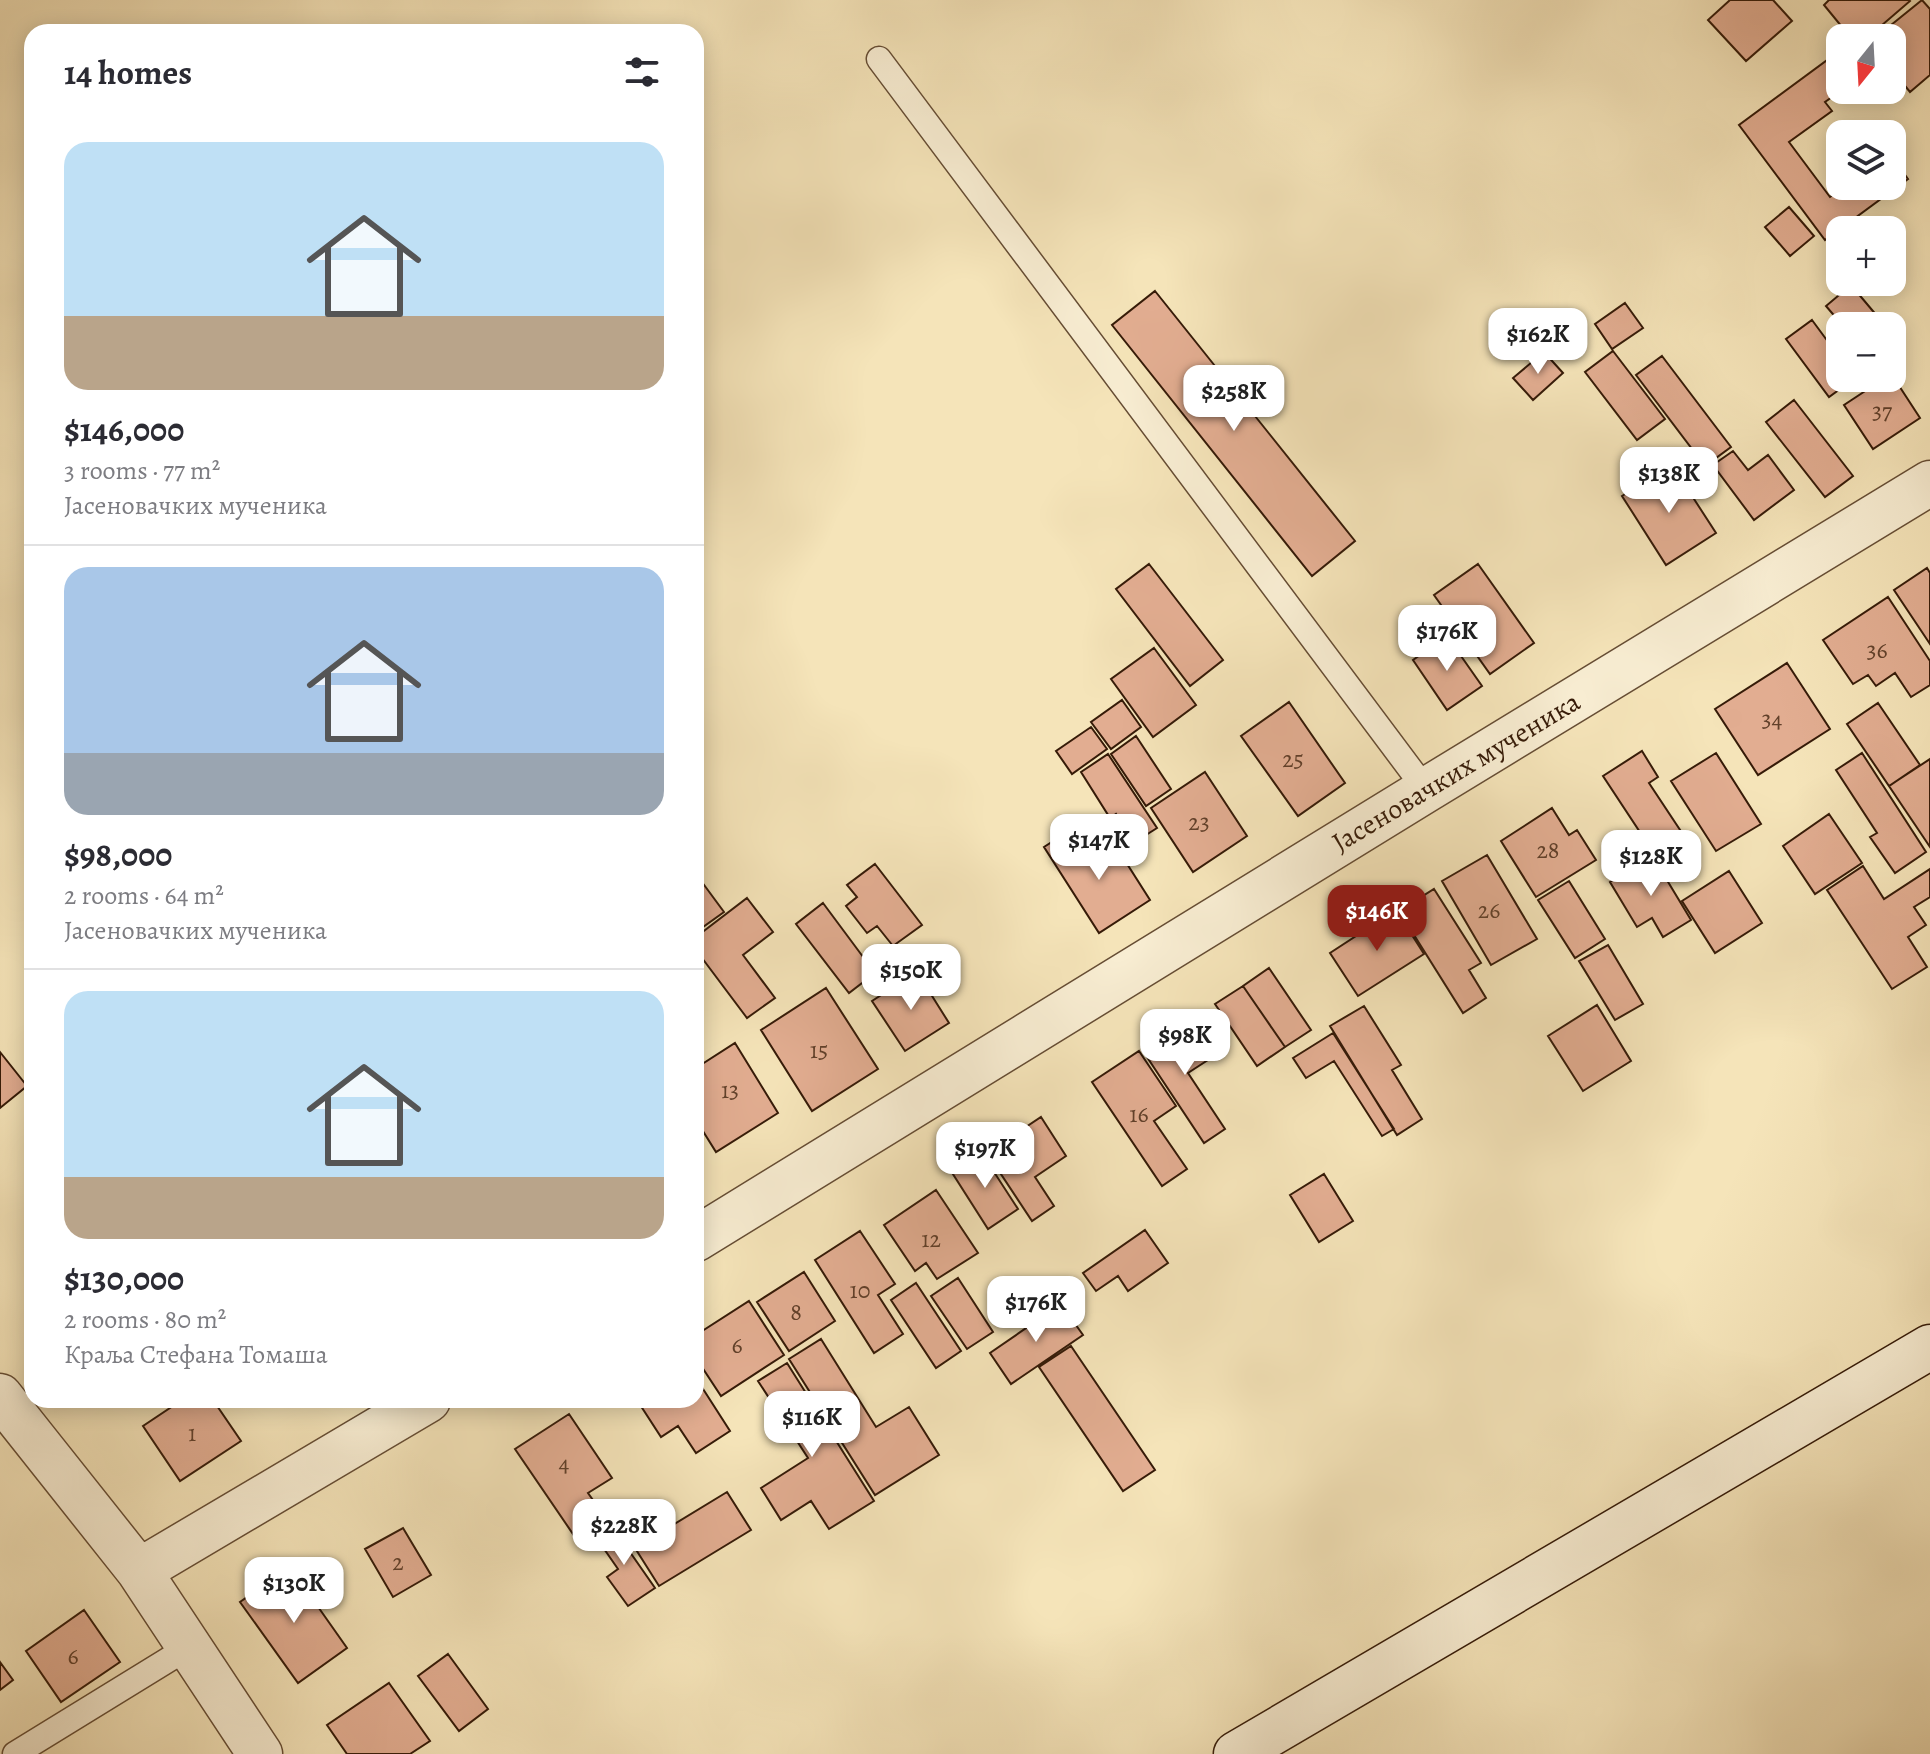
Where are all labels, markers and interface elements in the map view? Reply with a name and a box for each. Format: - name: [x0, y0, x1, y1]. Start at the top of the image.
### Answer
- north arrow: [1826, 24, 1906, 104]
- map controls: [1826, 24, 1906, 392]
- text: 14 homes: [64, 49, 192, 96]
- icon: filters: [620, 50, 664, 94]
- button: layers: [1826, 120, 1906, 200]
- icon: home: [292, 194, 436, 338]
- button: +: [1826, 216, 1906, 296]
- pin: $162K: [1482, 308, 1594, 376]
- button: −: [1826, 312, 1906, 392]
- text: $162K: [1506, 316, 1570, 351]
- pin: $258K: [1178, 365, 1290, 433]
- text: $258K: [1201, 373, 1267, 408]
- house number: 37: [1872, 395, 1893, 427]
- text: $146,000: [64, 406, 184, 453]
- pin: $138K: [1613, 447, 1725, 515]
- text: 3 rooms · 77 m²: [64, 453, 220, 488]
- text: $138K: [1638, 455, 1700, 490]
- text: Јасеновачких мученика: [64, 488, 327, 523]
- pin: $176K: [1391, 605, 1503, 673]
- text: $176K: [1416, 613, 1478, 648]
- icon: home: [292, 619, 436, 763]
- house number: 36: [1866, 634, 1888, 666]
- street label: Јасеновачких мученика: [1325, 683, 1587, 861]
- house number: 34: [1762, 703, 1783, 735]
- house number: 25: [1282, 743, 1304, 775]
- house number: 23: [1188, 806, 1210, 838]
- pin: $147K: [1043, 814, 1155, 882]
- text: $147K: [1068, 822, 1130, 857]
- pin: $128K: [1595, 830, 1707, 898]
- text: $98,000: [64, 831, 172, 878]
- house number: 28: [1536, 834, 1560, 866]
- text: $128K: [1619, 838, 1683, 873]
- text: 2 rooms · 64 m²: [64, 878, 224, 913]
- pin: $146K: [1321, 885, 1433, 953]
- text: $146K: [1346, 893, 1408, 928]
- house number: 26: [1478, 894, 1500, 926]
- text: Јасеновачких мученика: [64, 913, 327, 948]
- pin: $150K: [855, 944, 967, 1012]
- text: $150K: [880, 952, 942, 987]
- pin: $98K: [1138, 1009, 1232, 1077]
- text: $98K: [1158, 1017, 1212, 1052]
- house number: 15: [810, 1034, 828, 1066]
- icon: home: [292, 1043, 436, 1187]
- house number: 13: [721, 1074, 739, 1106]
- house number: 16: [1129, 1098, 1149, 1130]
- pin: $197K: [929, 1122, 1041, 1190]
- text: $197K: [954, 1130, 1016, 1165]
- house number: 12: [921, 1223, 941, 1255]
- text: $130,000: [64, 1255, 184, 1302]
- house number: 10: [850, 1274, 871, 1306]
- pin: $176K: [980, 1276, 1092, 1344]
- text: $176K: [1005, 1284, 1067, 1319]
- house number: 8: [790, 1296, 802, 1328]
- text: 2 rooms · 80 m²: [64, 1302, 226, 1337]
- house number: 6: [731, 1329, 743, 1361]
- text: Краља Стефана Томаша: [64, 1337, 328, 1372]
- pin: $116K: [756, 1391, 868, 1459]
- text: $116K: [782, 1399, 842, 1434]
- house number: 1: [188, 1417, 196, 1449]
- house number: 4: [559, 1447, 570, 1479]
- pin: $228K: [568, 1499, 680, 1567]
- text: $228K: [591, 1507, 657, 1542]
- house number: 2: [392, 1546, 404, 1578]
- pin: $130K: [238, 1557, 350, 1625]
- text: $130K: [263, 1565, 325, 1600]
- house number: 6: [67, 1640, 79, 1672]

